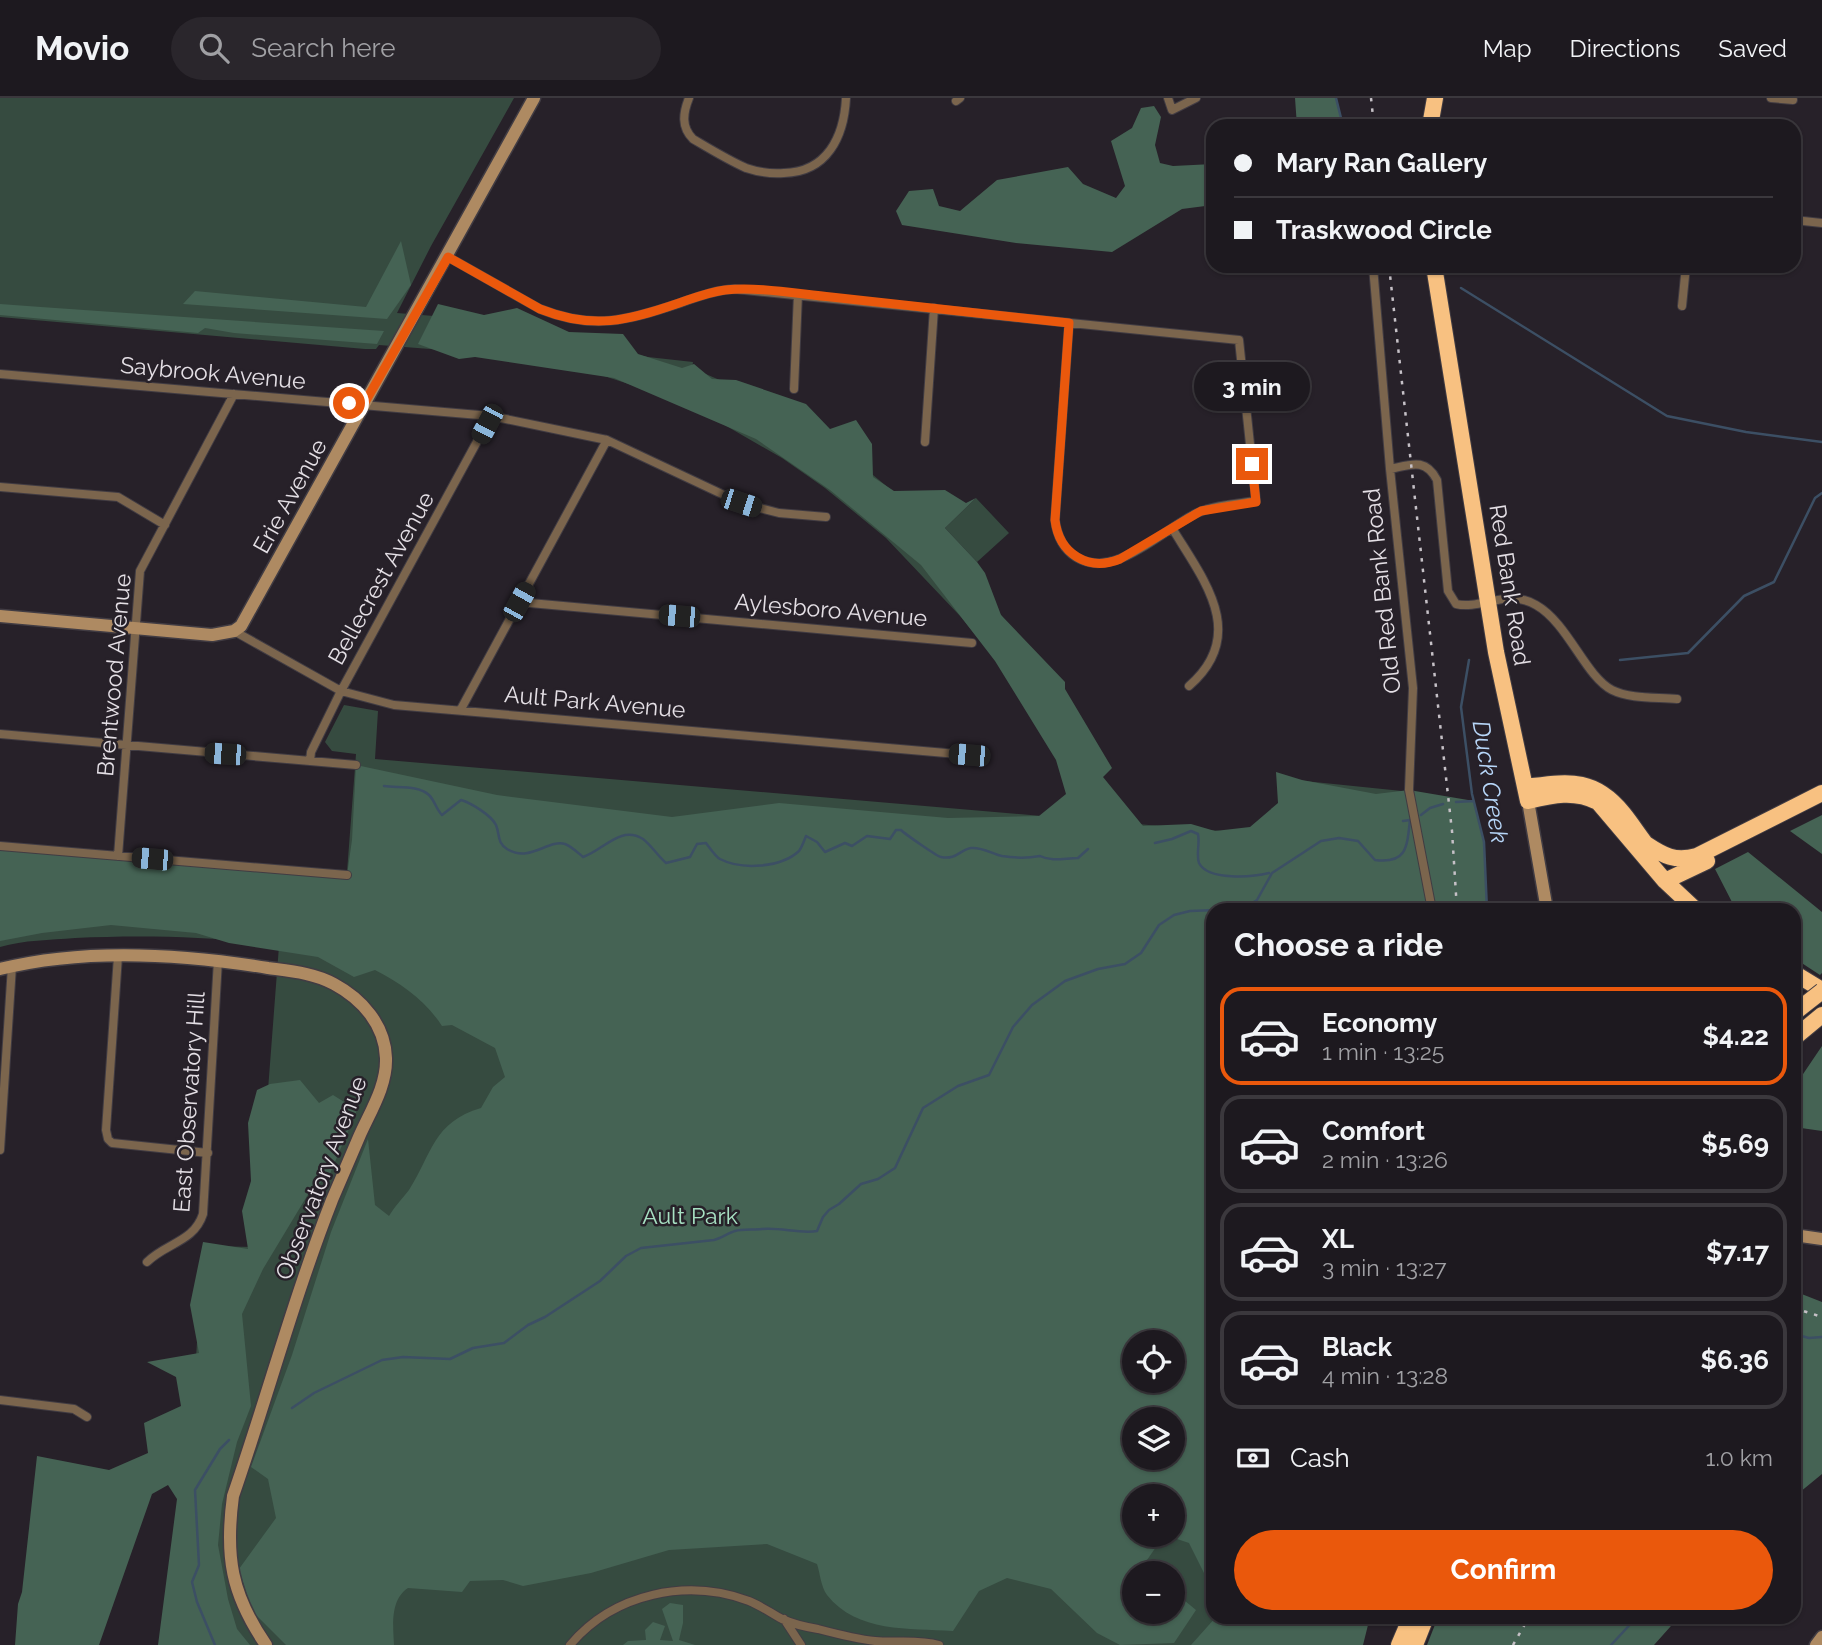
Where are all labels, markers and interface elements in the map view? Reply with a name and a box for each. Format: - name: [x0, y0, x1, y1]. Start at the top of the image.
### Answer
- search box: [171, 17, 661, 80]
- text: Movio: [35, 29, 129, 68]
- icon: search: [195, 29, 233, 67]
- text: Search here: [251, 33, 396, 63]
- text: Map: [1483, 34, 1532, 63]
- text: Directions: [1570, 34, 1680, 63]
- text: Saved: [1718, 34, 1787, 63]
- text: Mary Ran Gallery: [1276, 148, 1487, 178]
- text: Traskwood Circle: [1276, 215, 1492, 245]
- street label: Saybrook Avenue: [119, 351, 307, 394]
- callout: 3 min: [1194, 362, 1310, 412]
- text: 3 min: [1222, 373, 1282, 400]
- route start: [333, 387, 365, 419]
- car: [468, 401, 507, 447]
- street label: Erie Avenue: [247, 434, 332, 558]
- route end: [1236, 448, 1268, 480]
- street label: Bellecrest Avenue: [322, 487, 439, 669]
- car: [718, 487, 765, 519]
- street label: Old Red Bank Road: [1357, 487, 1406, 695]
- street label: Red Bank Road: [1484, 502, 1537, 667]
- street label: Brentwood Avenue: [91, 572, 136, 777]
- car: [500, 579, 539, 625]
- street label: Aylesboro Avenue: [734, 588, 928, 631]
- car: [658, 604, 701, 628]
- street label: Ault Park Avenue: [503, 680, 687, 723]
- water label: Duck Creek: [1466, 718, 1515, 845]
- car: [204, 742, 247, 766]
- car: [948, 743, 991, 767]
- car: [131, 847, 174, 871]
- text: Choose a ride: [1234, 926, 1443, 963]
- street label: East Observatory Hill: [167, 990, 210, 1213]
- icon: car: [1238, 1005, 1301, 1068]
- text: Economy: [1322, 1008, 1437, 1038]
- text: $4.22: [1702, 1021, 1769, 1051]
- text: 1 min · 13:25: [1322, 1038, 1444, 1065]
- street label: Observatory Avenue: [269, 1072, 372, 1283]
- icon: car: [1238, 1113, 1301, 1176]
- text: Comfort: [1322, 1116, 1425, 1146]
- text: $5.69: [1701, 1129, 1769, 1159]
- text: 2 min · 13:26: [1322, 1146, 1448, 1173]
- park label: Ault Park: [642, 1202, 738, 1229]
- icon: car: [1238, 1221, 1301, 1284]
- text: XL: [1322, 1224, 1354, 1254]
- text: $7.17: [1706, 1237, 1769, 1267]
- text: 3 min · 13:27: [1322, 1254, 1447, 1281]
- icon: car: [1238, 1329, 1301, 1392]
- map controls: [1122, 1330, 1185, 1624]
- button: locate: [1122, 1330, 1185, 1393]
- text: Black: [1322, 1332, 1392, 1362]
- text: $6.36: [1701, 1345, 1769, 1375]
- text: 4 min · 13:28: [1322, 1362, 1448, 1389]
- button: layers: [1122, 1407, 1185, 1470]
- icon: cash: [1234, 1439, 1272, 1477]
- text: Cash: [1290, 1443, 1350, 1473]
- text: 1.0 km: [1706, 1444, 1773, 1471]
- button: +: [1122, 1484, 1185, 1547]
- button: Confirm: [1234, 1530, 1773, 1610]
- button: −: [1122, 1561, 1185, 1624]

